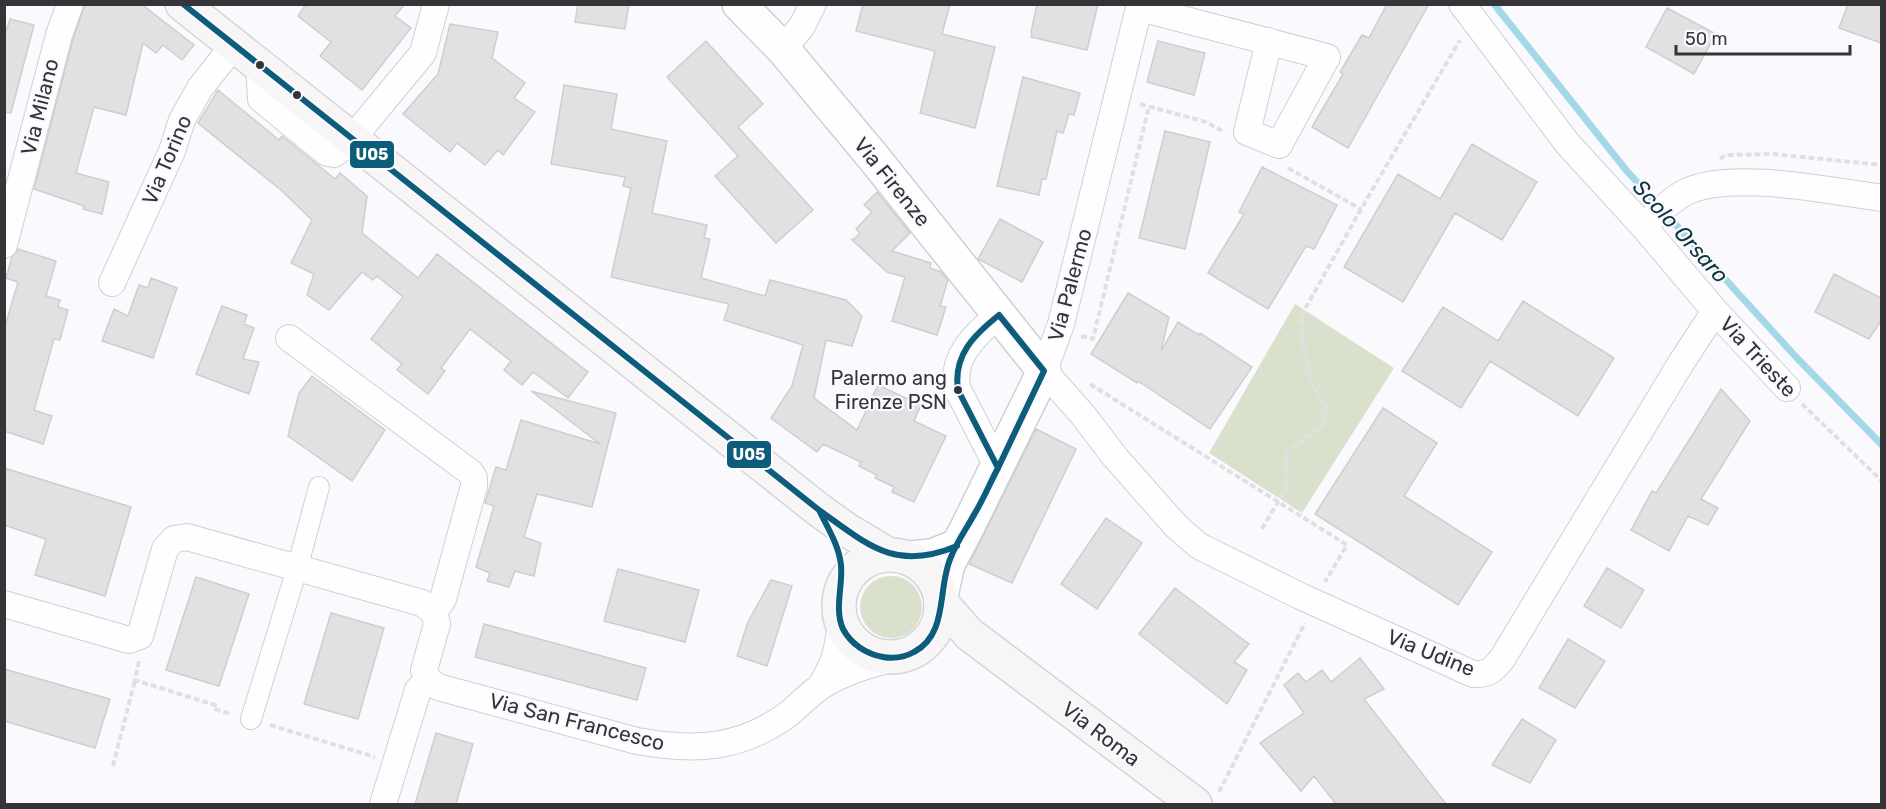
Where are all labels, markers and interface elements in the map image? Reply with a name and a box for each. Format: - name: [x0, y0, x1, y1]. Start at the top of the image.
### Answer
- scale bar: [1676, 18, 1850, 56]
- text: 50 m: [1685, 28, 1728, 50]
- street label: Via Milano: [15, 56, 64, 158]
- unlabelled marker: [254, 59, 266, 71]
- unlabelled marker: [291, 89, 303, 101]
- street label: Via Torino: [136, 111, 197, 208]
- street label: Via Firenze: [849, 132, 936, 231]
- line badge: U05: [349, 140, 395, 169]
- text: U05: [356, 145, 388, 164]
- water label: Scolo Orsaro: [1627, 174, 1734, 289]
- street label: Via Palermo: [1042, 226, 1097, 344]
- street label: Via Trieste: [1715, 311, 1802, 402]
- place label: Palermo ang Firenze PSN: [830, 366, 947, 414]
- marker: Palermo ang Firenze PSN: [952, 384, 964, 396]
- line badge: U05: [726, 440, 772, 469]
- text: U05: [733, 445, 765, 464]
- street label: Via Udine: [1384, 624, 1479, 681]
- street label: Via San Francesco: [487, 688, 667, 755]
- street label: Via Roma: [1057, 696, 1145, 771]

